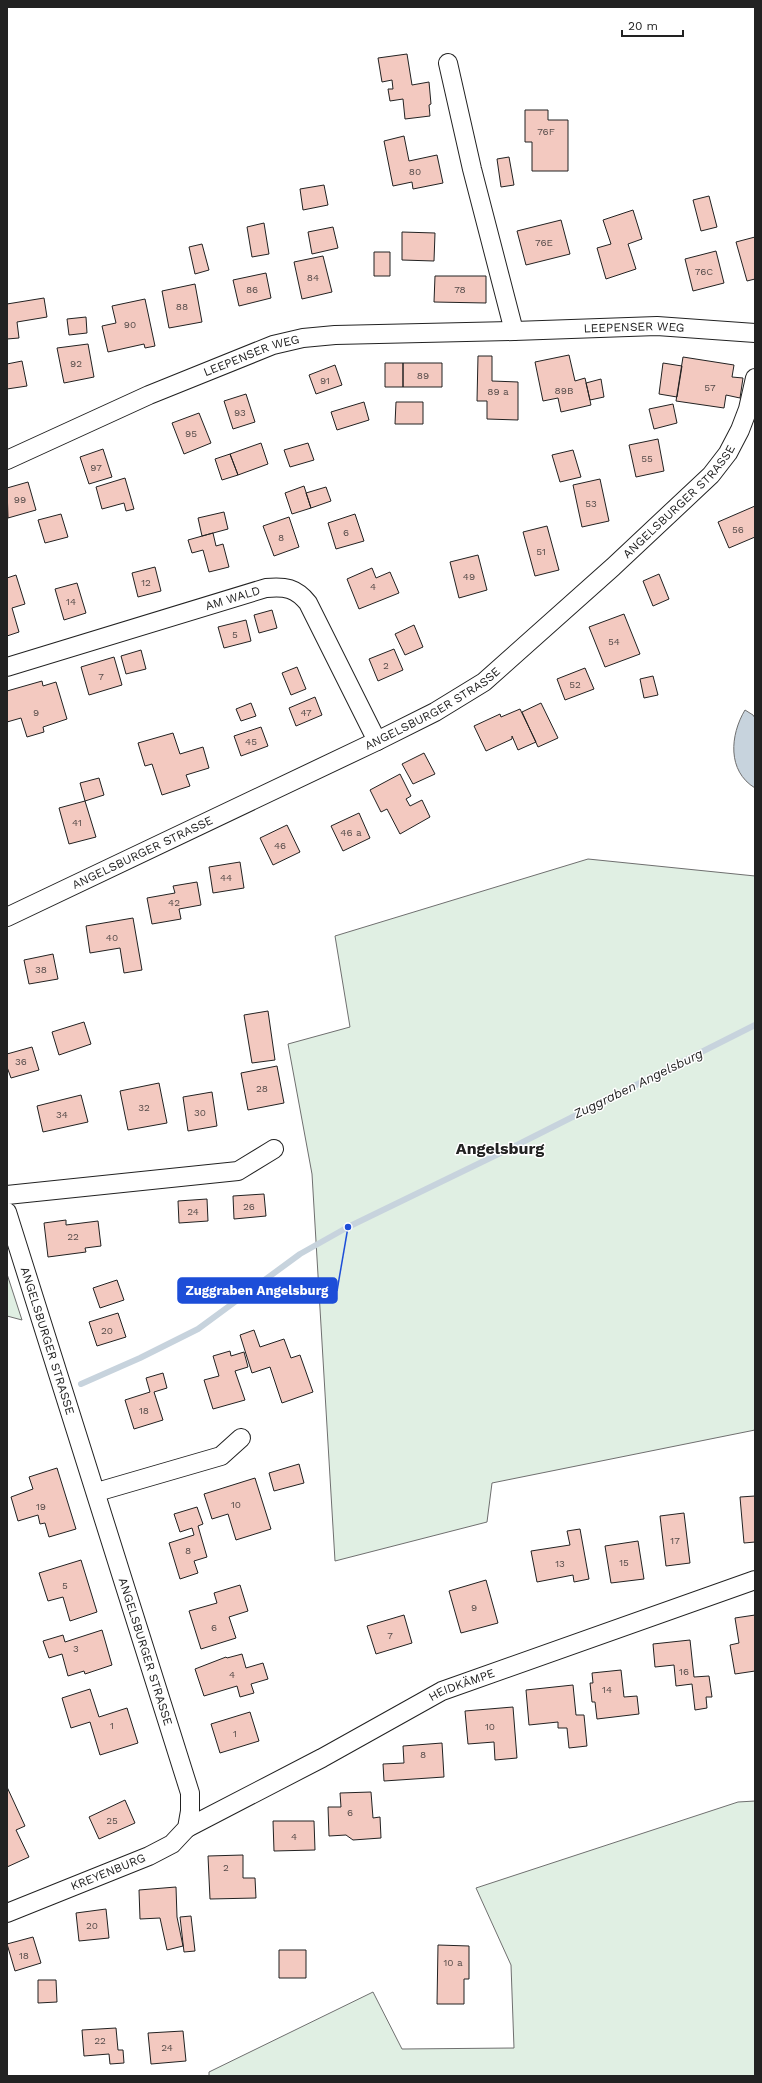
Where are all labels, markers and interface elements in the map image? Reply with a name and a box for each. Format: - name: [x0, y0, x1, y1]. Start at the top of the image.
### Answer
- scale bar: [622, 12, 683, 38]
- text: 20 m: [628, 19, 658, 33]
- house number: 76F: [537, 126, 555, 137]
- house number: 80: [409, 166, 421, 177]
- house number: 76E: [535, 237, 553, 248]
- house number: 76C: [695, 266, 713, 277]
- house number: 84: [307, 272, 319, 283]
- house number: 86: [246, 284, 258, 295]
- house number: 78: [454, 284, 466, 295]
- house number: 88: [176, 301, 188, 312]
- house number: 90: [124, 319, 136, 330]
- street label: LEEPENSER WEG: [583, 319, 685, 336]
- street label: LEEPENSER WEG: [201, 332, 301, 379]
- house number: 92: [70, 358, 82, 369]
- house number: 89: [417, 370, 429, 381]
- house number: 91: [320, 375, 330, 386]
- house number: 57: [704, 382, 716, 393]
- house number: 89B: [555, 385, 573, 396]
- house number: 89 a: [487, 386, 509, 397]
- house number: 93: [234, 407, 246, 418]
- house number: 95: [185, 428, 197, 439]
- street label: ANGELSBURGER STRASSE: [620, 442, 738, 561]
- house number: 55: [641, 453, 653, 464]
- house number: 97: [90, 462, 102, 473]
- house number: 99: [14, 494, 26, 505]
- house number: 53: [585, 498, 597, 509]
- house number: 56: [732, 524, 744, 535]
- house number: 6: [343, 527, 349, 538]
- house number: 8: [278, 532, 284, 543]
- house number: 51: [536, 546, 546, 557]
- house number: 49: [463, 571, 475, 582]
- house number: 12: [141, 577, 151, 588]
- house number: 4: [370, 581, 376, 592]
- street label: AM WALD: [204, 583, 262, 613]
- house number: 14: [66, 596, 76, 607]
- house number: 5: [232, 629, 238, 640]
- house number: 54: [608, 636, 620, 647]
- house number: 2: [383, 660, 389, 671]
- street label: ANGELSBURGER STRASSE: [362, 664, 503, 753]
- house number: 7: [98, 671, 104, 682]
- house number: 52: [569, 679, 581, 690]
- house number: 9: [33, 707, 39, 718]
- house number: 47: [300, 707, 312, 718]
- house number: 45: [245, 736, 257, 747]
- street label: ANGELSBURGER STRASSE: [70, 813, 215, 892]
- house number: 41: [72, 817, 82, 828]
- house number: 46 a: [340, 827, 362, 838]
- house number: 46: [274, 840, 286, 851]
- house number: 44: [220, 872, 232, 883]
- house number: 42: [168, 897, 180, 908]
- house number: 40: [106, 932, 118, 943]
- house number: 38: [35, 964, 47, 975]
- water label: Zuggraben Angelsburg: [570, 1046, 705, 1122]
- house number: 36: [15, 1056, 27, 1067]
- house number: 28: [256, 1083, 268, 1094]
- house number: 32: [138, 1102, 150, 1113]
- house number: 30: [194, 1107, 206, 1118]
- house number: 34: [56, 1109, 68, 1120]
- district label: Angelsburg: [456, 1139, 544, 1158]
- house number: 26: [243, 1201, 255, 1212]
- house number: 24: [187, 1206, 199, 1217]
- house number: 22: [67, 1231, 79, 1242]
- street label: ANGELSBURGER STRASSE: [18, 1265, 77, 1417]
- callout: Zuggraben Angelsburg: [178, 1278, 337, 1303]
- text: Zuggraben Angelsburg: [186, 1283, 329, 1298]
- house number: 20: [101, 1325, 113, 1336]
- house number: 18: [139, 1405, 149, 1416]
- house number: 10: [231, 1499, 241, 1510]
- house number: 19: [36, 1501, 46, 1512]
- house number: 17: [670, 1535, 680, 1546]
- house number: 8: [185, 1545, 191, 1556]
- house number: 15: [619, 1557, 629, 1568]
- house number: 13: [555, 1558, 565, 1569]
- street label: ANGELSBURGER STRASSE: [116, 1576, 175, 1728]
- house number: 5: [62, 1580, 68, 1591]
- house number: 9: [471, 1602, 477, 1613]
- house number: 6: [211, 1622, 217, 1633]
- house number: 7: [387, 1630, 393, 1641]
- house number: 3: [73, 1643, 79, 1654]
- street label: HEIDKÄMPE: [426, 1666, 497, 1704]
- house number: 16: [679, 1666, 689, 1677]
- house number: 4: [229, 1669, 235, 1680]
- house number: 14: [602, 1684, 612, 1695]
- house number: 1: [110, 1720, 114, 1731]
- house number: 10: [485, 1721, 495, 1732]
- house number: 1: [233, 1728, 237, 1739]
- house number: 8: [420, 1749, 426, 1760]
- house number: 6: [347, 1807, 353, 1818]
- house number: 25: [106, 1815, 118, 1826]
- house number: 4: [291, 1831, 297, 1842]
- street label: KREYENBURG: [69, 1851, 147, 1893]
- house number: 2: [223, 1862, 229, 1873]
- house number: 20: [86, 1920, 98, 1931]
- house number: 18: [19, 1950, 29, 1961]
- house number: 10 a: [443, 1957, 463, 1968]
- house number: 22: [94, 2035, 106, 2046]
- house number: 24: [161, 2042, 173, 2053]

